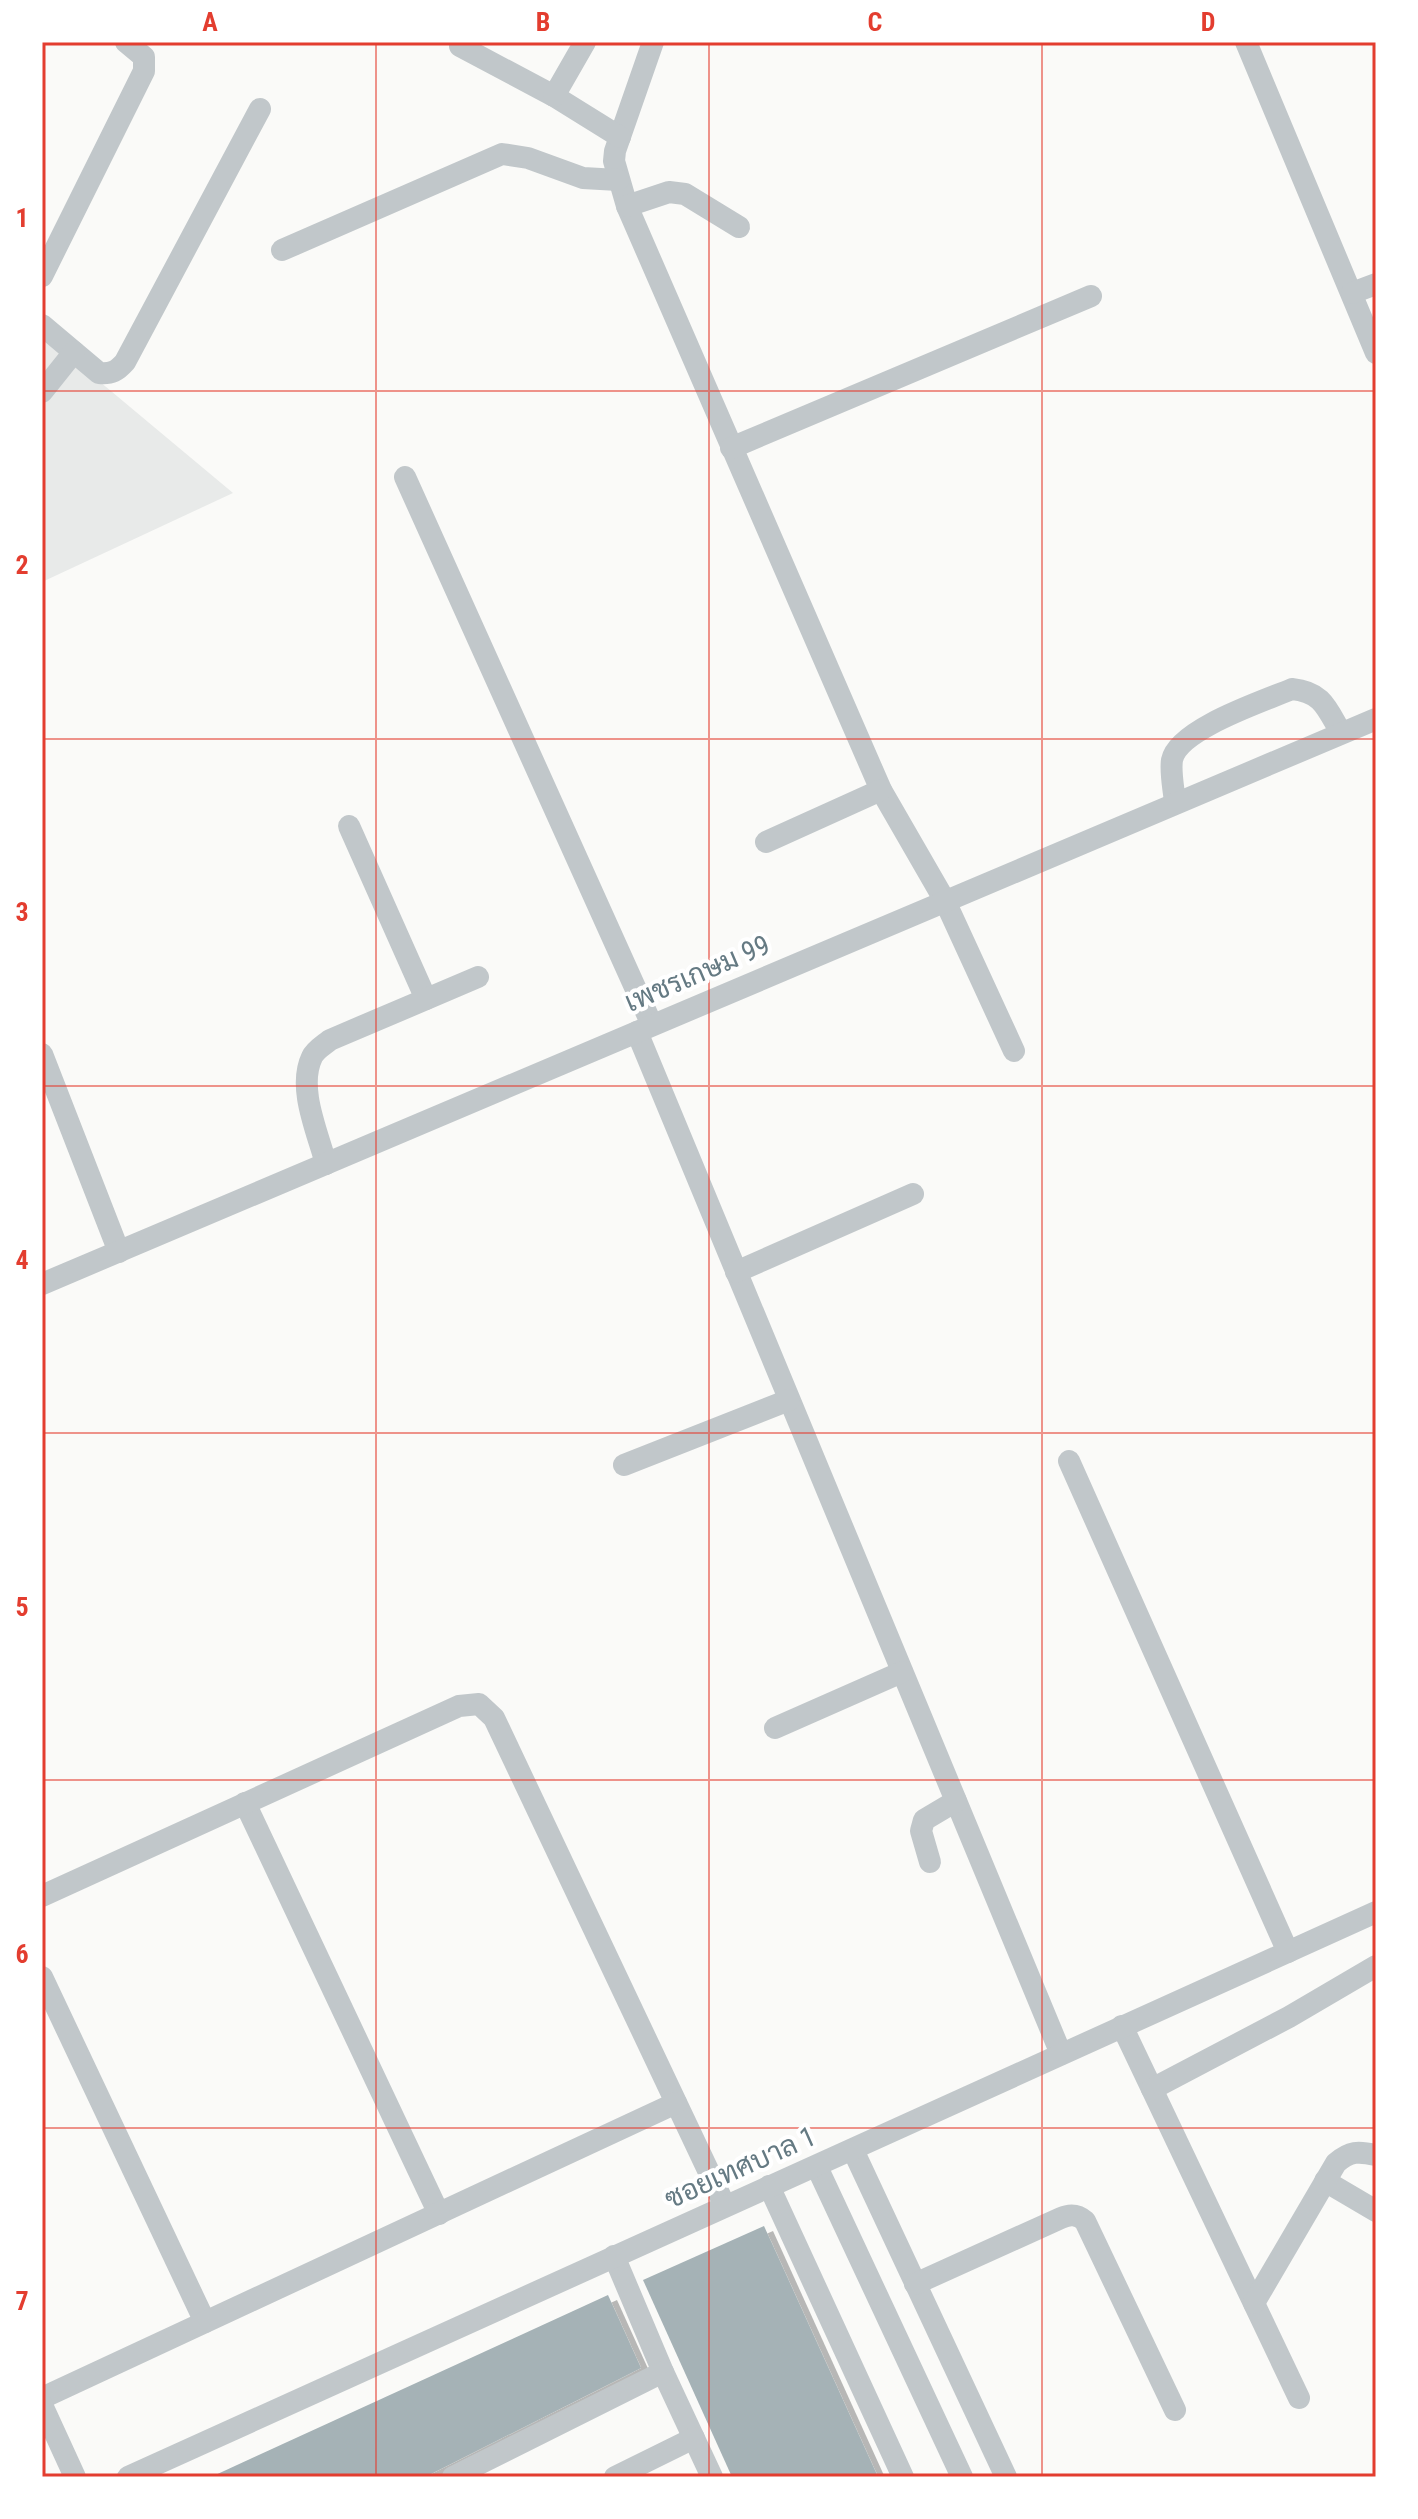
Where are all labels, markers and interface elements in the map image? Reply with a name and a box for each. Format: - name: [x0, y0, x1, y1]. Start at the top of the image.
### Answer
- text: A: [202, 7, 218, 37]
- text: B: [536, 7, 550, 37]
- text: C: [868, 7, 883, 37]
- text: D: [1201, 7, 1215, 37]
- text: 1: [15, 203, 29, 233]
- text: 2: [15, 550, 29, 580]
- text: 3: [15, 897, 29, 927]
- street label: เพชรเกษม 99: [620, 928, 775, 1019]
- text: 4: [15, 1245, 29, 1275]
- text: 5: [15, 1592, 29, 1622]
- text: 6: [15, 1939, 29, 1969]
- street label: ซอยเทศบาล 1: [660, 2119, 821, 2215]
- text: 7: [15, 2286, 29, 2316]

